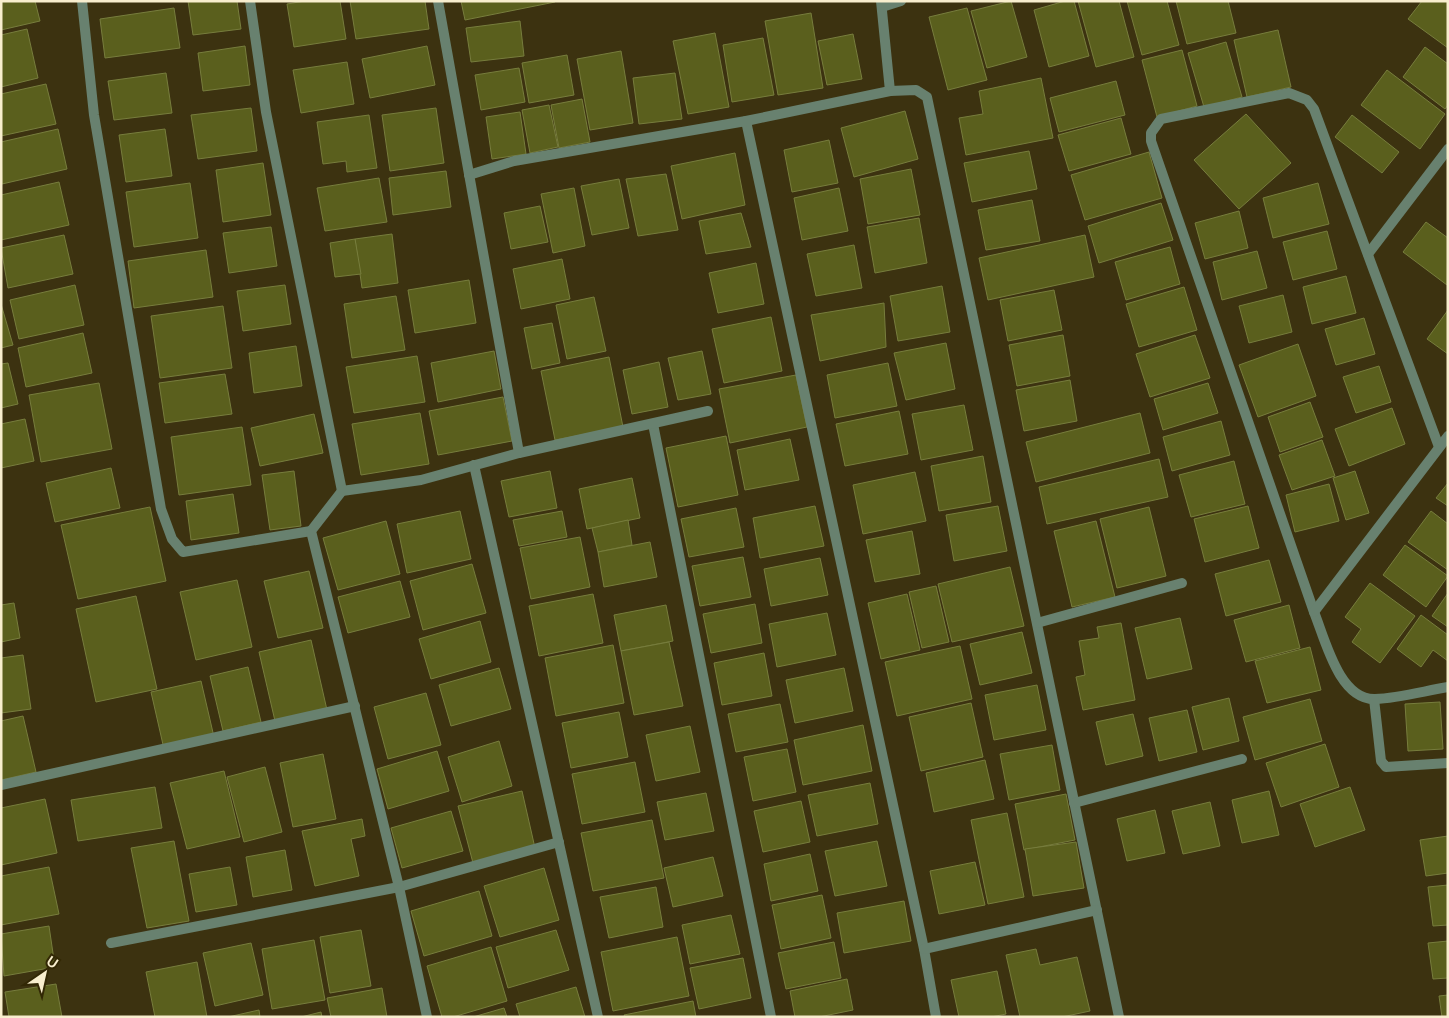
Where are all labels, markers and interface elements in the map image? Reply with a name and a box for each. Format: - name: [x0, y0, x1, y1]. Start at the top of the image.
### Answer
- north arrow: [20, 948, 70, 998]
- text: U: [43, 952, 62, 972]

